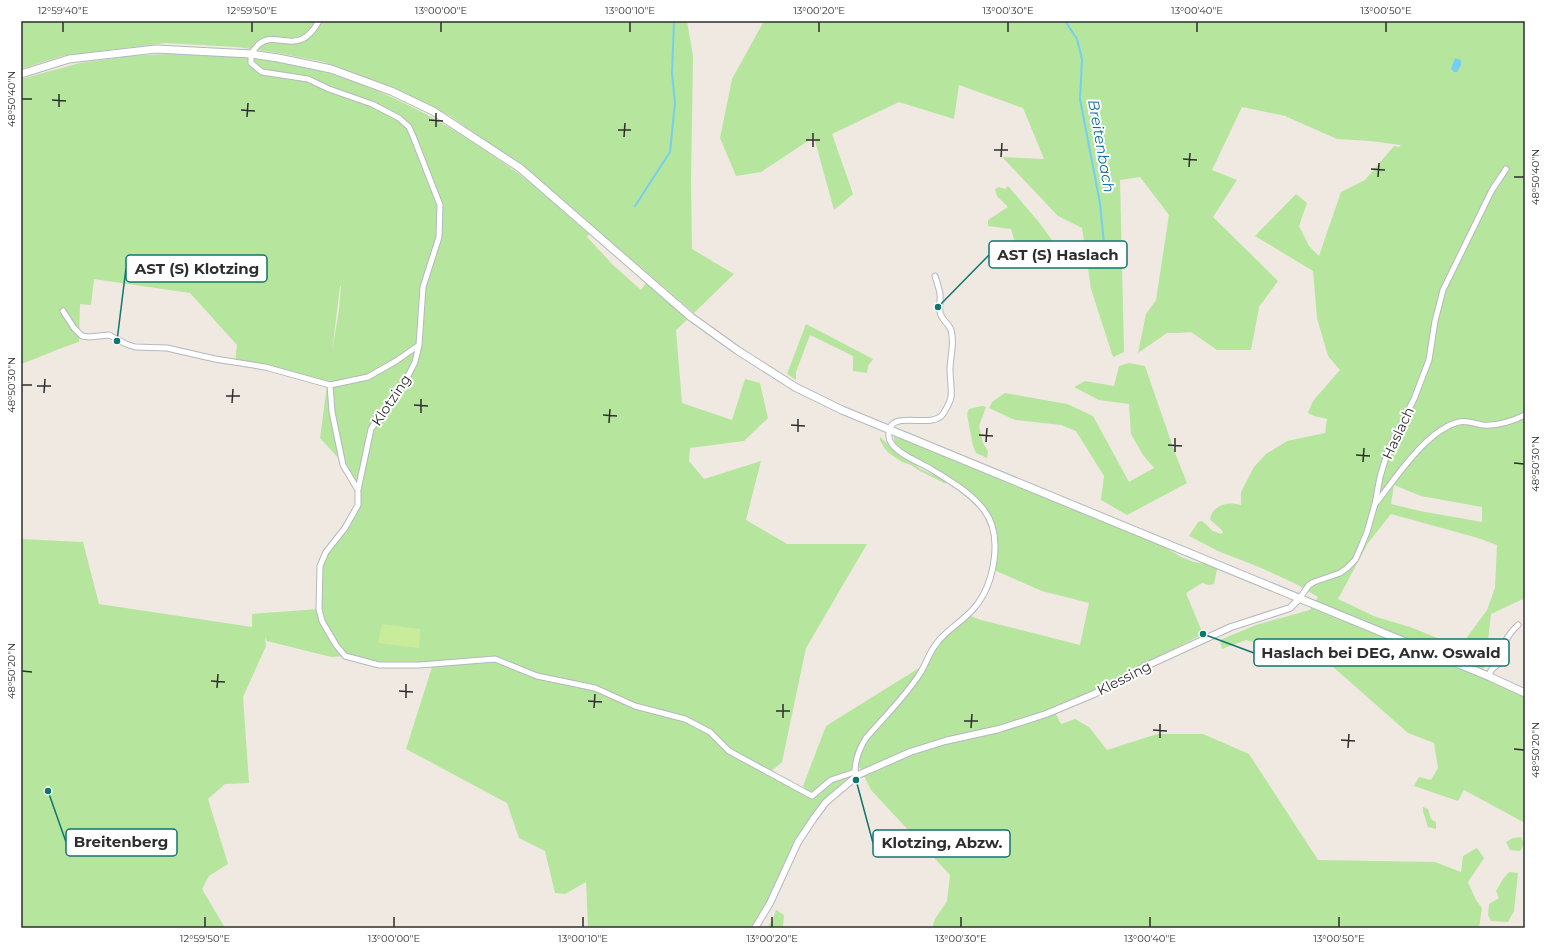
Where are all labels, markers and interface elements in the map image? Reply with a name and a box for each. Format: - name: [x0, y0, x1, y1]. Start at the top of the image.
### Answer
- text: 12°59'40"E: [38, 4, 89, 17]
- text: 12°59'50"E: [227, 4, 277, 17]
- text: 13°00'00"E: [415, 4, 468, 17]
- text: 13°00'10"E: [605, 4, 655, 17]
- text: 13°00'20"E: [793, 4, 845, 17]
- text: 13°00'30"E: [982, 4, 1034, 17]
- text: 13°00'40"E: [1171, 4, 1223, 17]
- text: 13°00'50"E: [1360, 4, 1412, 17]
- text: 48°50'40"N: [5, 71, 18, 127]
- water label: Breitenbach: [1084, 98, 1119, 194]
- text: 48°50'40"N: [1529, 149, 1542, 205]
- callout: AST (S) Haslach: [989, 241, 1127, 268]
- text: AST (S) Haslach: [996, 245, 1119, 264]
- callout: AST (S) Klotzing: [126, 255, 267, 282]
- text: AST (S) Klotzing: [134, 259, 259, 278]
- text: 48°50'30"N: [5, 357, 18, 413]
- street label: Klotzing: [367, 371, 415, 429]
- street label: Haslach: [1378, 404, 1418, 462]
- text: 48°50'30"N: [1529, 436, 1542, 492]
- callout: Haslach bei DEG, Anw. Oswald: [1254, 639, 1509, 666]
- text: 48°50'20"N: [5, 643, 18, 699]
- text: Haslach bei DEG, Anw. Oswald: [1261, 643, 1501, 662]
- street label: Klessing: [1094, 657, 1154, 699]
- text: 48°50'20"N: [1529, 722, 1542, 778]
- callout: Breitenberg: [66, 829, 177, 856]
- callout: Klotzing, Abzw.: [873, 830, 1010, 857]
- text: Breitenberg: [74, 832, 168, 851]
- text: Klotzing, Abzw.: [882, 833, 1003, 852]
- text: 12°59'50"E: [180, 932, 230, 945]
- text: 13°00'00"E: [368, 932, 421, 945]
- text: 13°00'10"E: [558, 932, 608, 945]
- text: 13°00'20"E: [746, 932, 798, 945]
- text: 13°00'30"E: [935, 932, 987, 945]
- text: 13°00'40"E: [1124, 932, 1176, 945]
- text: 13°00'50"E: [1313, 932, 1365, 945]

